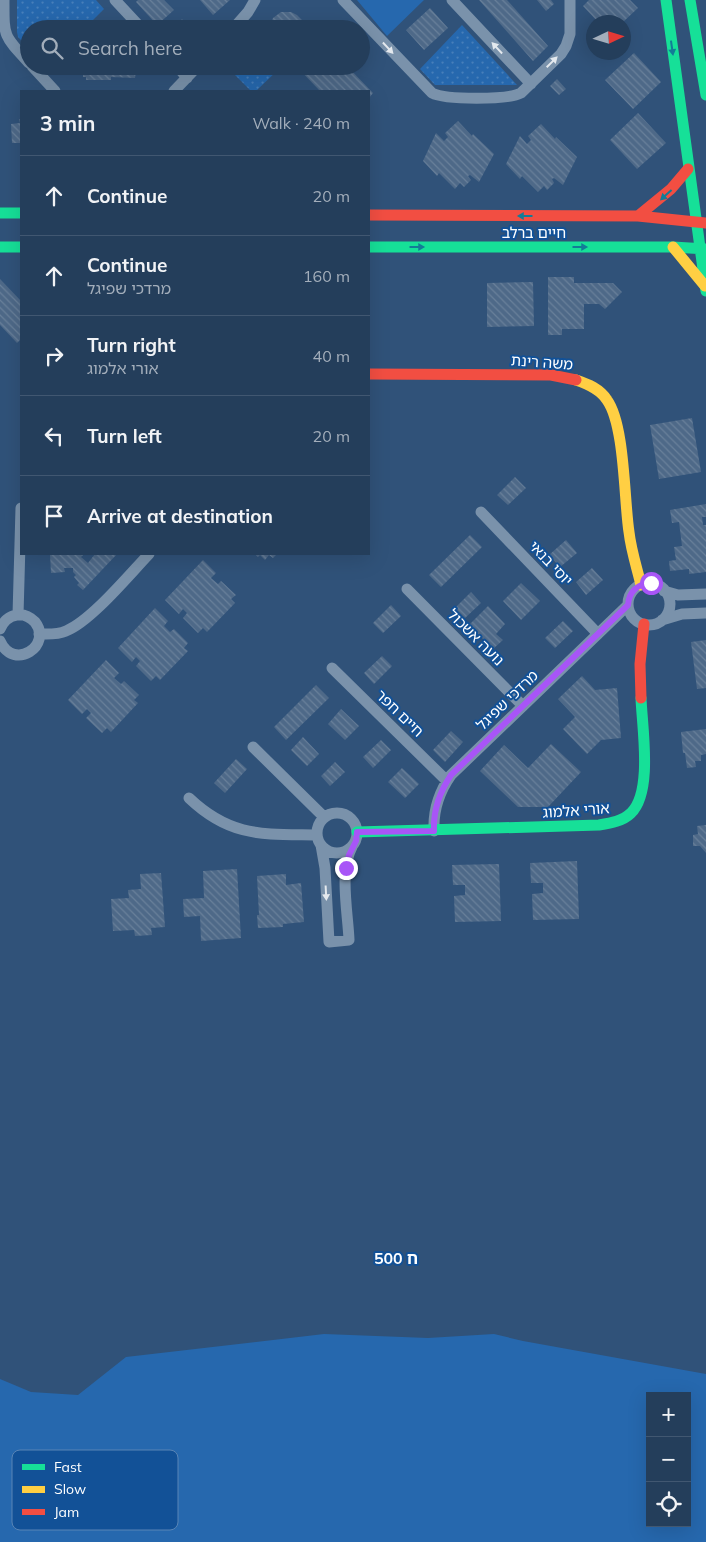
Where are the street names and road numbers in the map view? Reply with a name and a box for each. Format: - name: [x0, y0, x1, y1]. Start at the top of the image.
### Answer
- street label: חיים ברלב: [502, 223, 566, 242]
- street label: משה רינת: [510, 350, 574, 374]
- street label: יוסי בנאי: [525, 537, 577, 589]
- street label: נועה אשכול: [444, 605, 508, 669]
- street label: מרדכי שפיגל: [472, 666, 542, 734]
- street label: חיים חפר: [372, 686, 428, 740]
- street label: אורי אלמוג: [542, 798, 610, 822]

